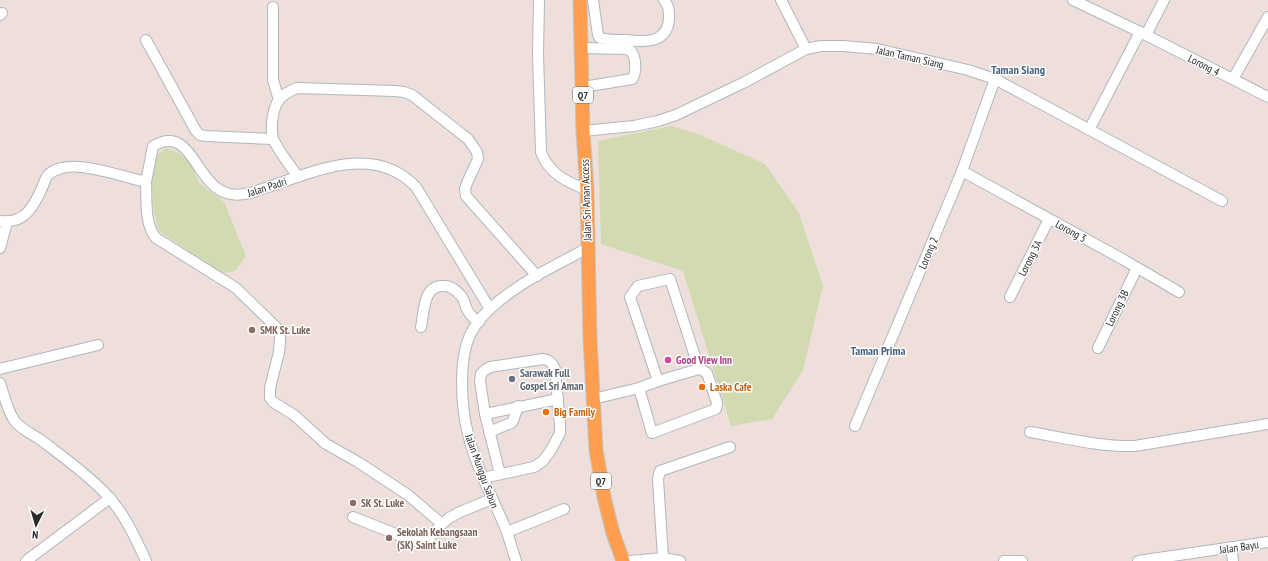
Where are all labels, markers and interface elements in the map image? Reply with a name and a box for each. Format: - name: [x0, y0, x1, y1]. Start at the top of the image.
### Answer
- street label: Jalan Taman Siang: [874, 42, 945, 72]
- street label: Lorong 4: [1186, 51, 1222, 79]
- district label: Taman Siang: [991, 62, 1045, 77]
- road number: Q7: [573, 87, 593, 103]
- street label: Jalan Sri Aman Access: [578, 159, 594, 242]
- street label: Jalan Padri: [245, 174, 288, 200]
- street label: Lorong 3: [1053, 217, 1089, 245]
- street label: Lorong 2: [915, 235, 941, 271]
- street label: Lorong 3A: [1015, 237, 1045, 278]
- street label: Lorong 3B: [1102, 288, 1132, 328]
- place label: SMK St. Luke: [260, 323, 311, 337]
- marker: SMK St. Luke: [247, 325, 257, 335]
- district label: Taman Prima: [851, 343, 906, 358]
- place label: Good View Inn: [676, 353, 732, 367]
- marker: Good View Inn: [663, 355, 673, 365]
- place label: Sarawak Full Gospel Sri Aman: [520, 366, 584, 393]
- marker: Sarawak Full Gospel Sri Aman: [507, 374, 517, 384]
- place label: Laska Cafe: [710, 380, 752, 394]
- marker: Laska Cafe: [697, 382, 707, 392]
- place label: Big Family: [554, 405, 596, 419]
- marker: Big Family: [541, 407, 551, 417]
- street label: Jalan Munggu Sabun: [462, 431, 502, 510]
- road number: Q7: [591, 473, 611, 489]
- place label: SK St. Luke: [361, 496, 404, 510]
- marker: SK St. Luke: [348, 498, 358, 508]
- north arrow: [16, 505, 56, 545]
- place label: Sekolah Kebangsaan (SK) Saint Luke: [397, 525, 477, 552]
- text: N: [32, 528, 39, 542]
- marker: Sekolah Kebangsaan (SK) Saint Luke: [384, 533, 394, 543]
- street label: Jalan Bayu: [1217, 537, 1260, 557]

